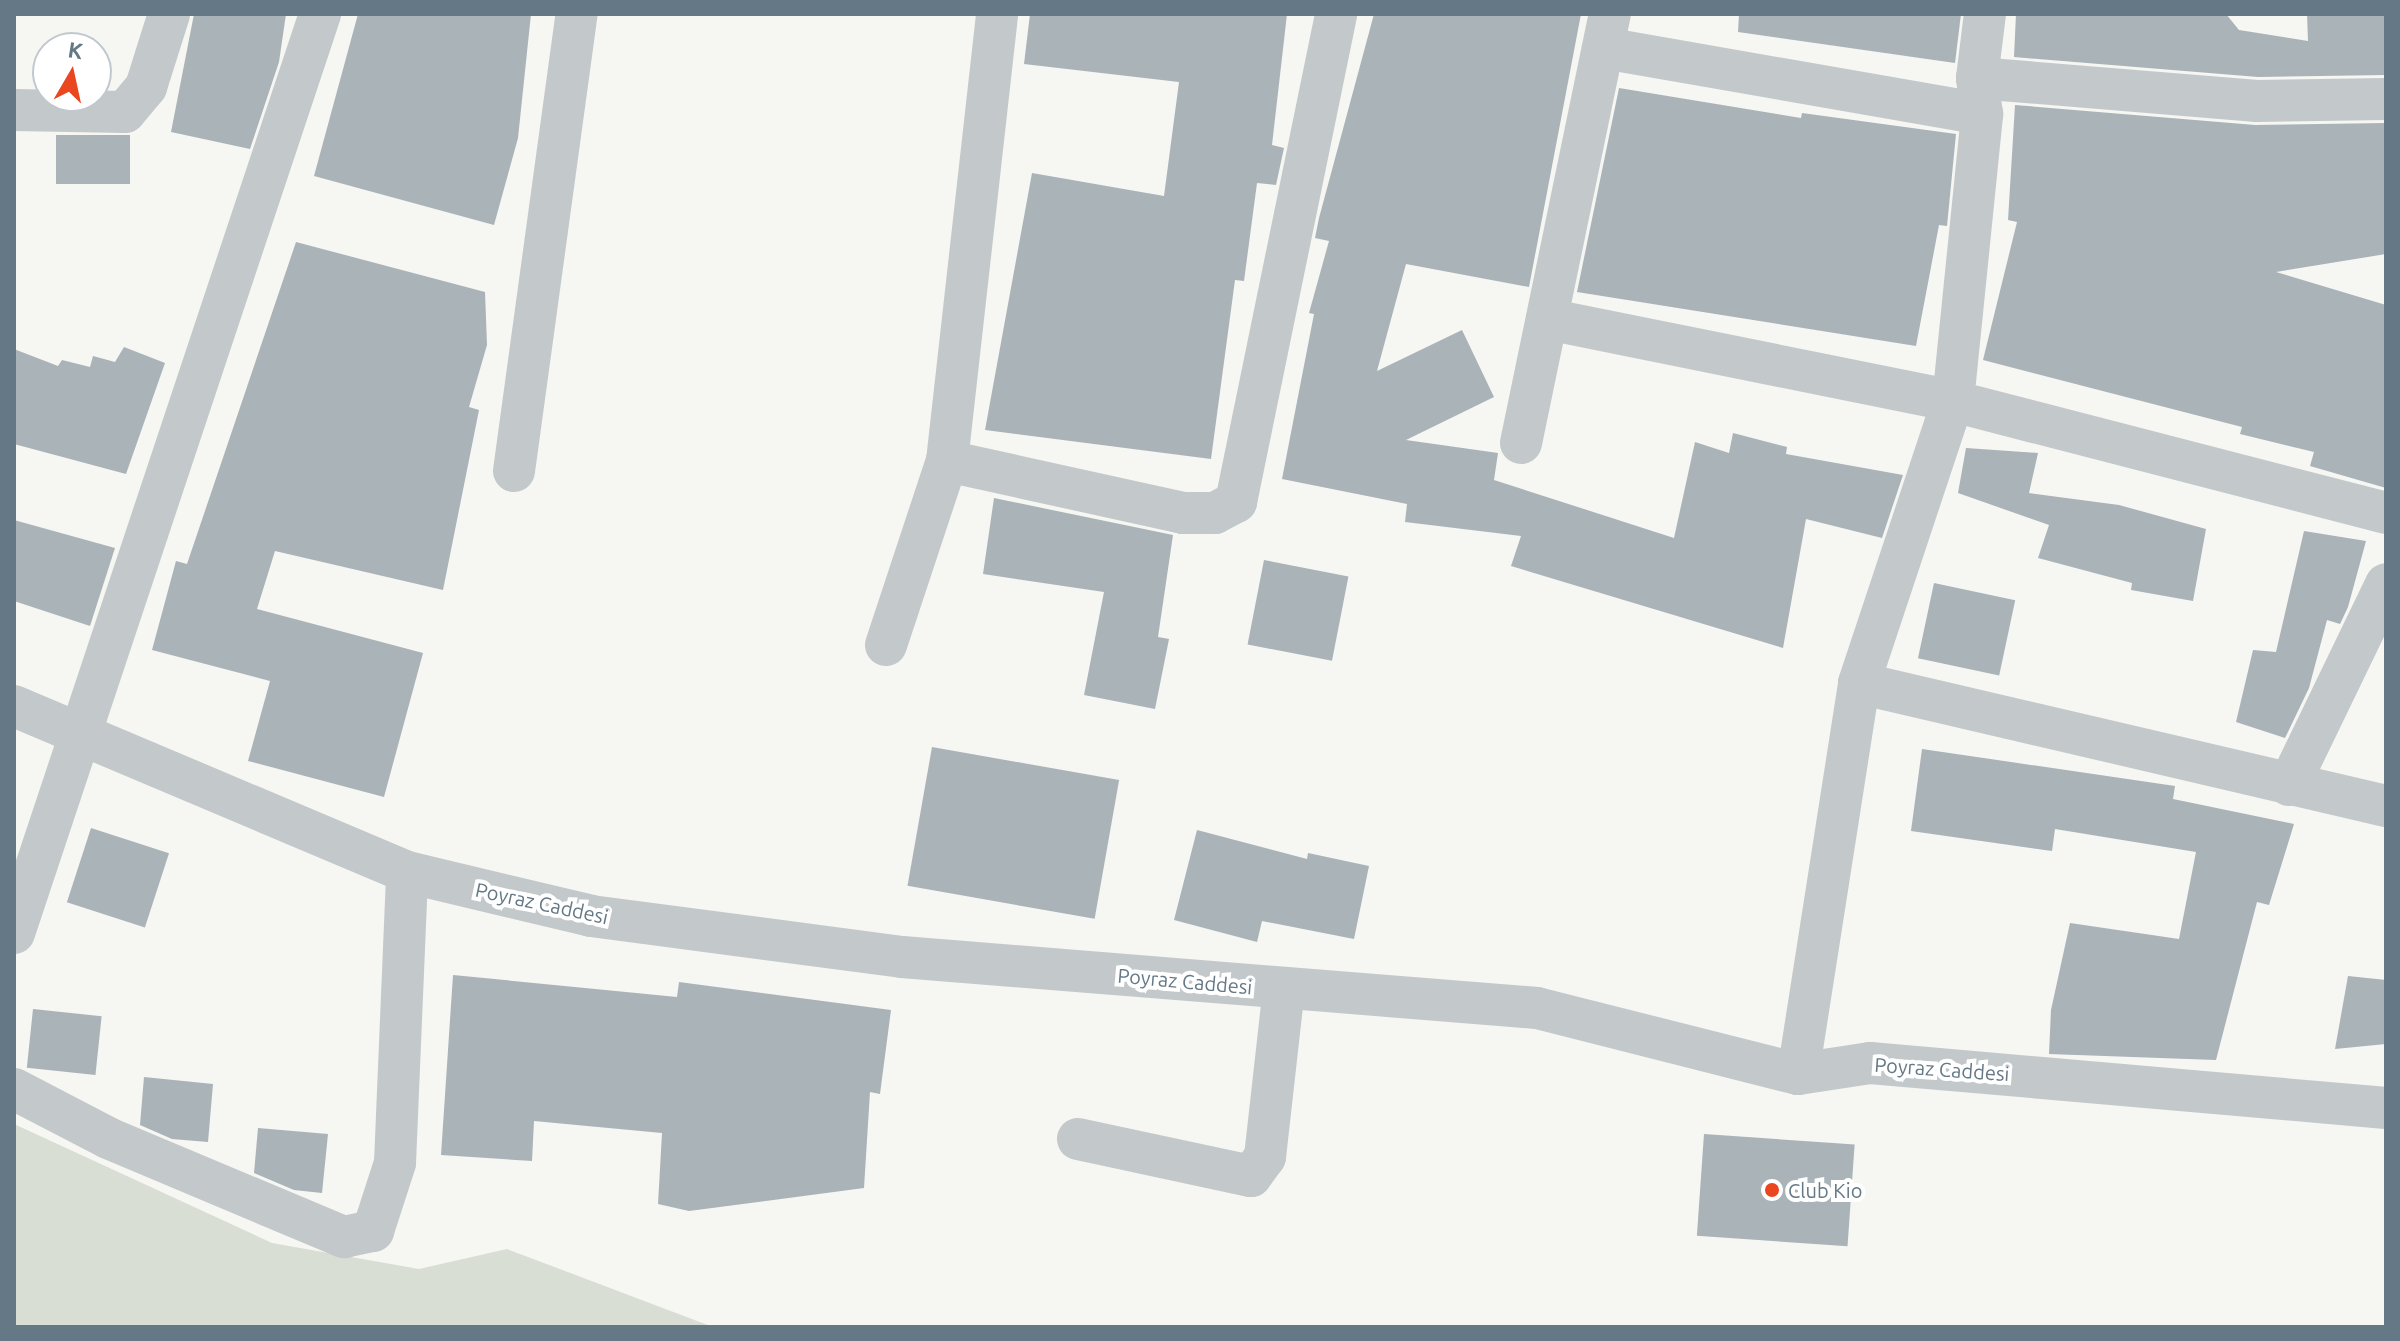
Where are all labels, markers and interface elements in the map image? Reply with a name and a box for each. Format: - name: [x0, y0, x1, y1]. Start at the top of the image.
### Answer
- north arrow: [32, 32, 112, 112]
- text: K: [66, 36, 85, 63]
- street label: Poyraz Caddesi: [473, 877, 611, 929]
- street label: Poyraz Caddesi: [1117, 963, 1253, 999]
- street label: Poyraz Caddesi: [1874, 1052, 2010, 1086]
- place label: Club Kio: [1788, 1178, 1862, 1202]
- marker: Club Kio: [1763, 1181, 1781, 1199]

